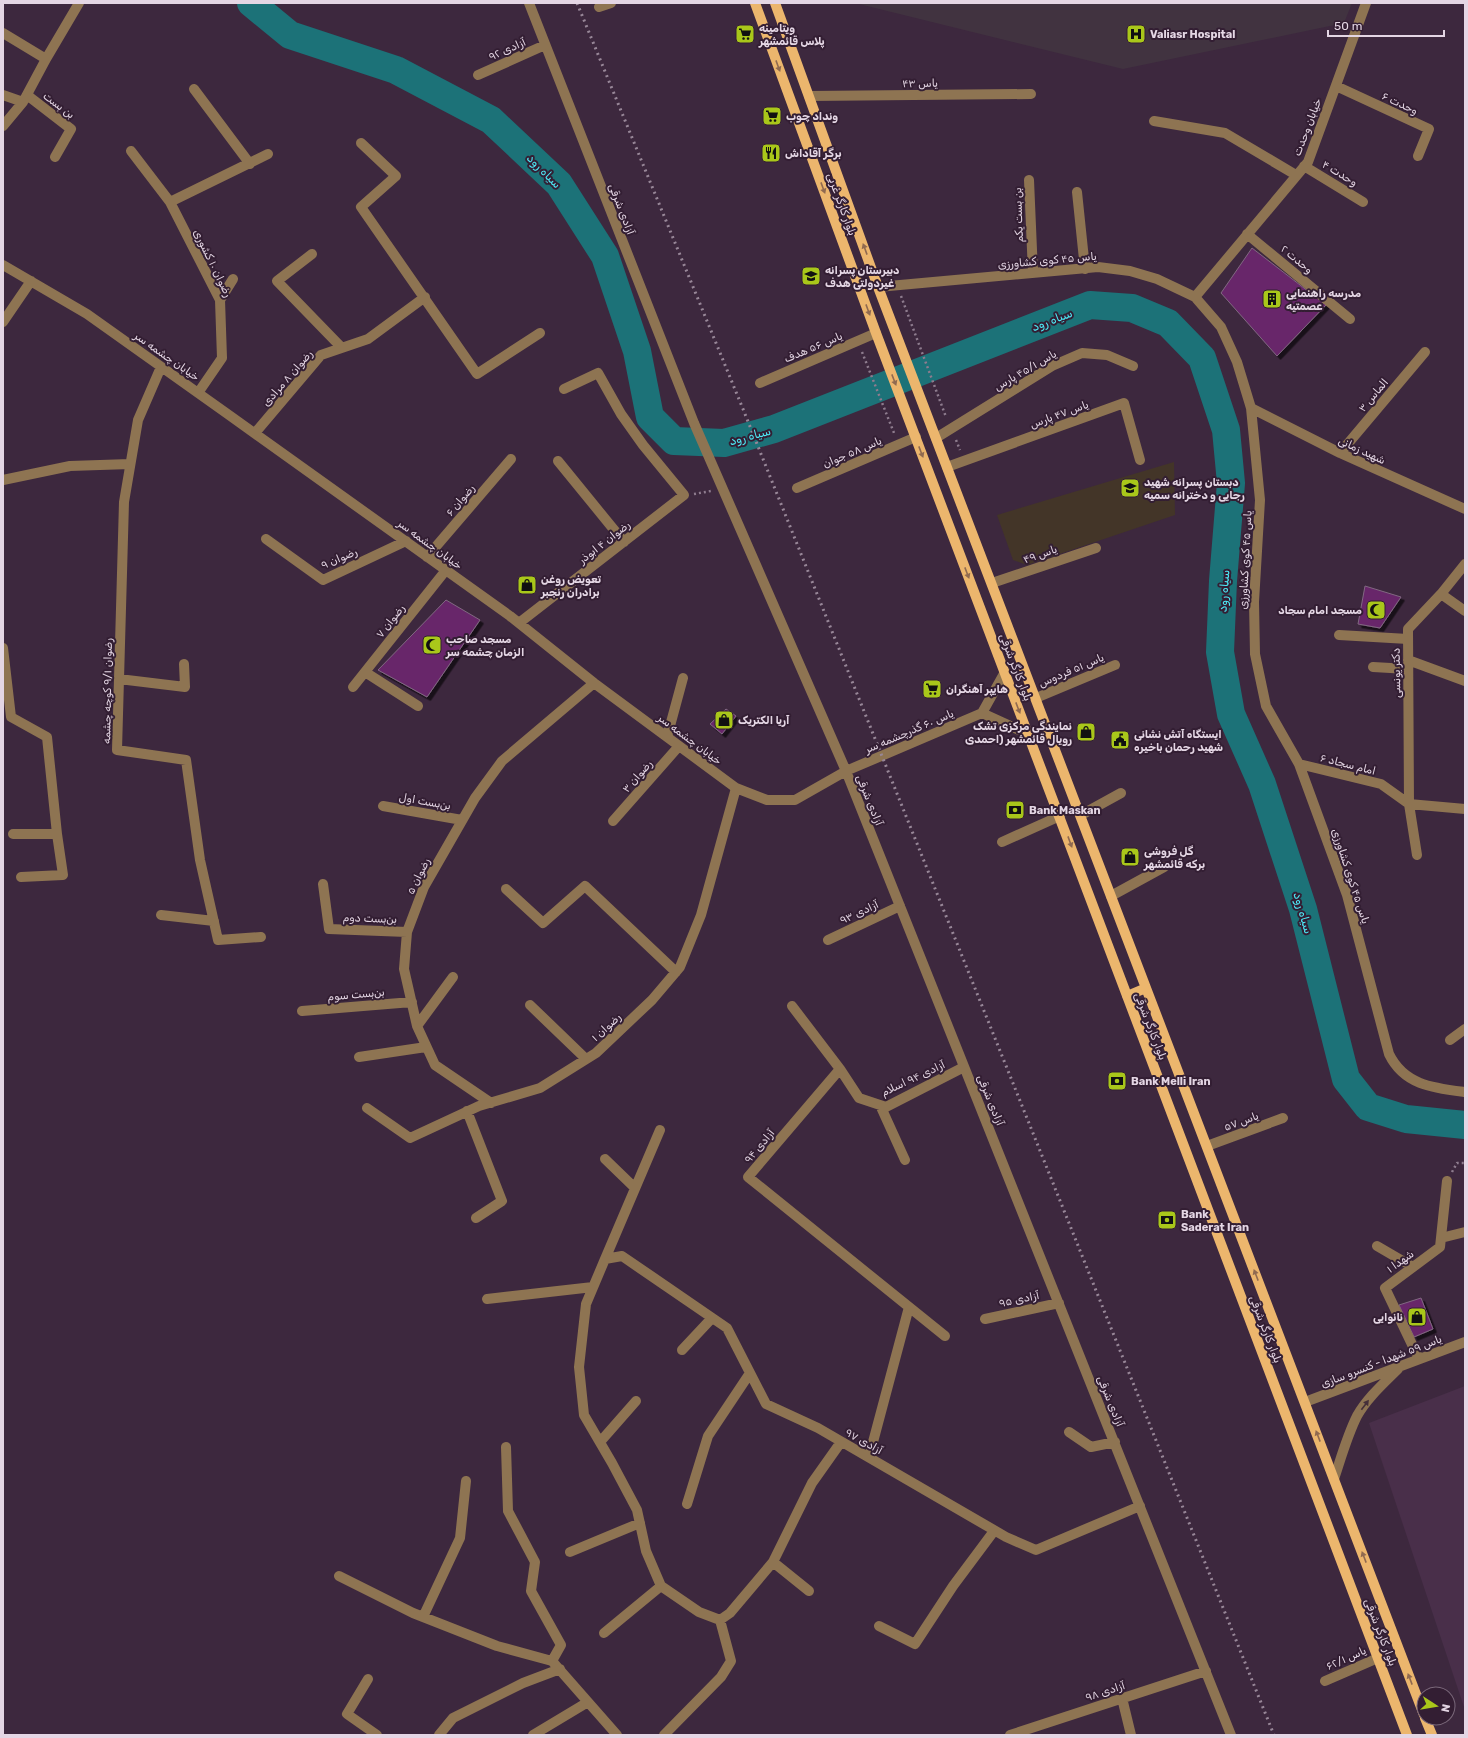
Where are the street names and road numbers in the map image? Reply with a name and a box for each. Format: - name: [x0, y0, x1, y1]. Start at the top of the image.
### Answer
- street label: آزادی ۹۲: [487, 35, 529, 63]
- street label: یاس ۴۳: [902, 77, 938, 90]
- street label: بن بست: [40, 89, 77, 122]
- street label: وحدت ۶: [1379, 89, 1420, 118]
- street label: خیابان وحدت: [1291, 96, 1325, 158]
- street label: وحدت ۴: [1319, 158, 1360, 190]
- street label: بلوار کارگر غربی: [823, 171, 859, 238]
- street label: آزادی شرقی: [606, 182, 638, 237]
- street label: بن بست یکم: [1011, 187, 1027, 243]
- street label: رضوان ۱۰ کشوری: [190, 227, 235, 300]
- street label: وحدت ۲: [1277, 242, 1315, 277]
- street label: یاس ۴۵ کوی کشاورزی: [997, 250, 1097, 272]
- street label: خیابان چشمه سر: [131, 329, 202, 384]
- street label: یاس ۵۶ هدف: [782, 329, 844, 366]
- street label: رضوان ۸ مرادی: [259, 347, 316, 410]
- street label: یاس ۴۵/۱ پارس: [992, 347, 1059, 394]
- street label: الماس ۳: [1356, 376, 1391, 415]
- street label: یاس ۴۷ پارس: [1028, 398, 1091, 432]
- street label: یاس ۵۸ جوان: [821, 434, 884, 472]
- street label: شهید زمانی: [1336, 434, 1387, 467]
- street label: رضوان ۶: [443, 481, 479, 520]
- street label: یاس ۴۵ کوی کشاورزی: [1236, 510, 1256, 610]
- street label: خیابان چشمه سر: [394, 516, 465, 572]
- street label: رضوان ۴ ابوذر: [575, 518, 634, 568]
- street label: یاس ۴۹: [1022, 543, 1059, 566]
- street label: رضوان ۹: [319, 545, 360, 573]
- street label: رضوان ۷: [373, 602, 408, 641]
- street label: بلوار کارگر شرقی: [996, 632, 1034, 703]
- street label: رضوان ۹/۱ کوچه چشمه: [100, 638, 116, 744]
- street label: دکتر یونسی: [1390, 648, 1404, 698]
- street label: یاس ۵۱ فردوس: [1037, 651, 1106, 691]
- street label: یاس ۶۰ گذرچشمه سر: [862, 707, 956, 756]
- street label: خیابان چشمه سر: [654, 711, 724, 768]
- street label: امام سجاد ۶: [1319, 751, 1377, 779]
- street label: رضوان ۳: [620, 757, 656, 796]
- street label: آزادی شرقی: [853, 773, 886, 828]
- street label: بن‌بست اول: [398, 791, 452, 813]
- street label: یاس ۴۵ کوی کشاورزی: [1328, 827, 1372, 926]
- street label: رضوان ۵: [404, 856, 434, 897]
- street label: آزادی ۹۳: [838, 898, 881, 927]
- street label: بن‌بست دوم: [343, 911, 397, 927]
- street label: بن‌بست سوم: [327, 986, 385, 1004]
- street label: بلوار کارگر شرقی: [1131, 991, 1169, 1062]
- street label: رضوان ۱: [589, 1010, 625, 1045]
- street label: آزادی ۹۴ اسلام: [879, 1058, 948, 1100]
- street label: آزادی شرقی: [974, 1073, 1007, 1128]
- street label: یاس ۵۷: [1222, 1109, 1260, 1134]
- street label: آزادی ۹۴: [741, 1126, 778, 1166]
- street label: شهدا ۱: [1384, 1247, 1416, 1276]
- street label: آزادی ۹۵: [998, 1289, 1041, 1310]
- street label: بلوار کارگر شرقی: [1246, 1294, 1284, 1365]
- street label: یاس ۵۹ شهدا - کنسرو سازی: [1319, 1332, 1444, 1391]
- street label: آزادی شرقی: [1094, 1374, 1127, 1429]
- street label: آزادی ۹۷: [843, 1426, 886, 1457]
- street label: بلوار کارگر شرقی: [1361, 1597, 1399, 1668]
- street label: یاس ۶۲/۱: [1324, 1644, 1368, 1673]
- street label: آزادی ۹۸: [1084, 1679, 1127, 1704]

